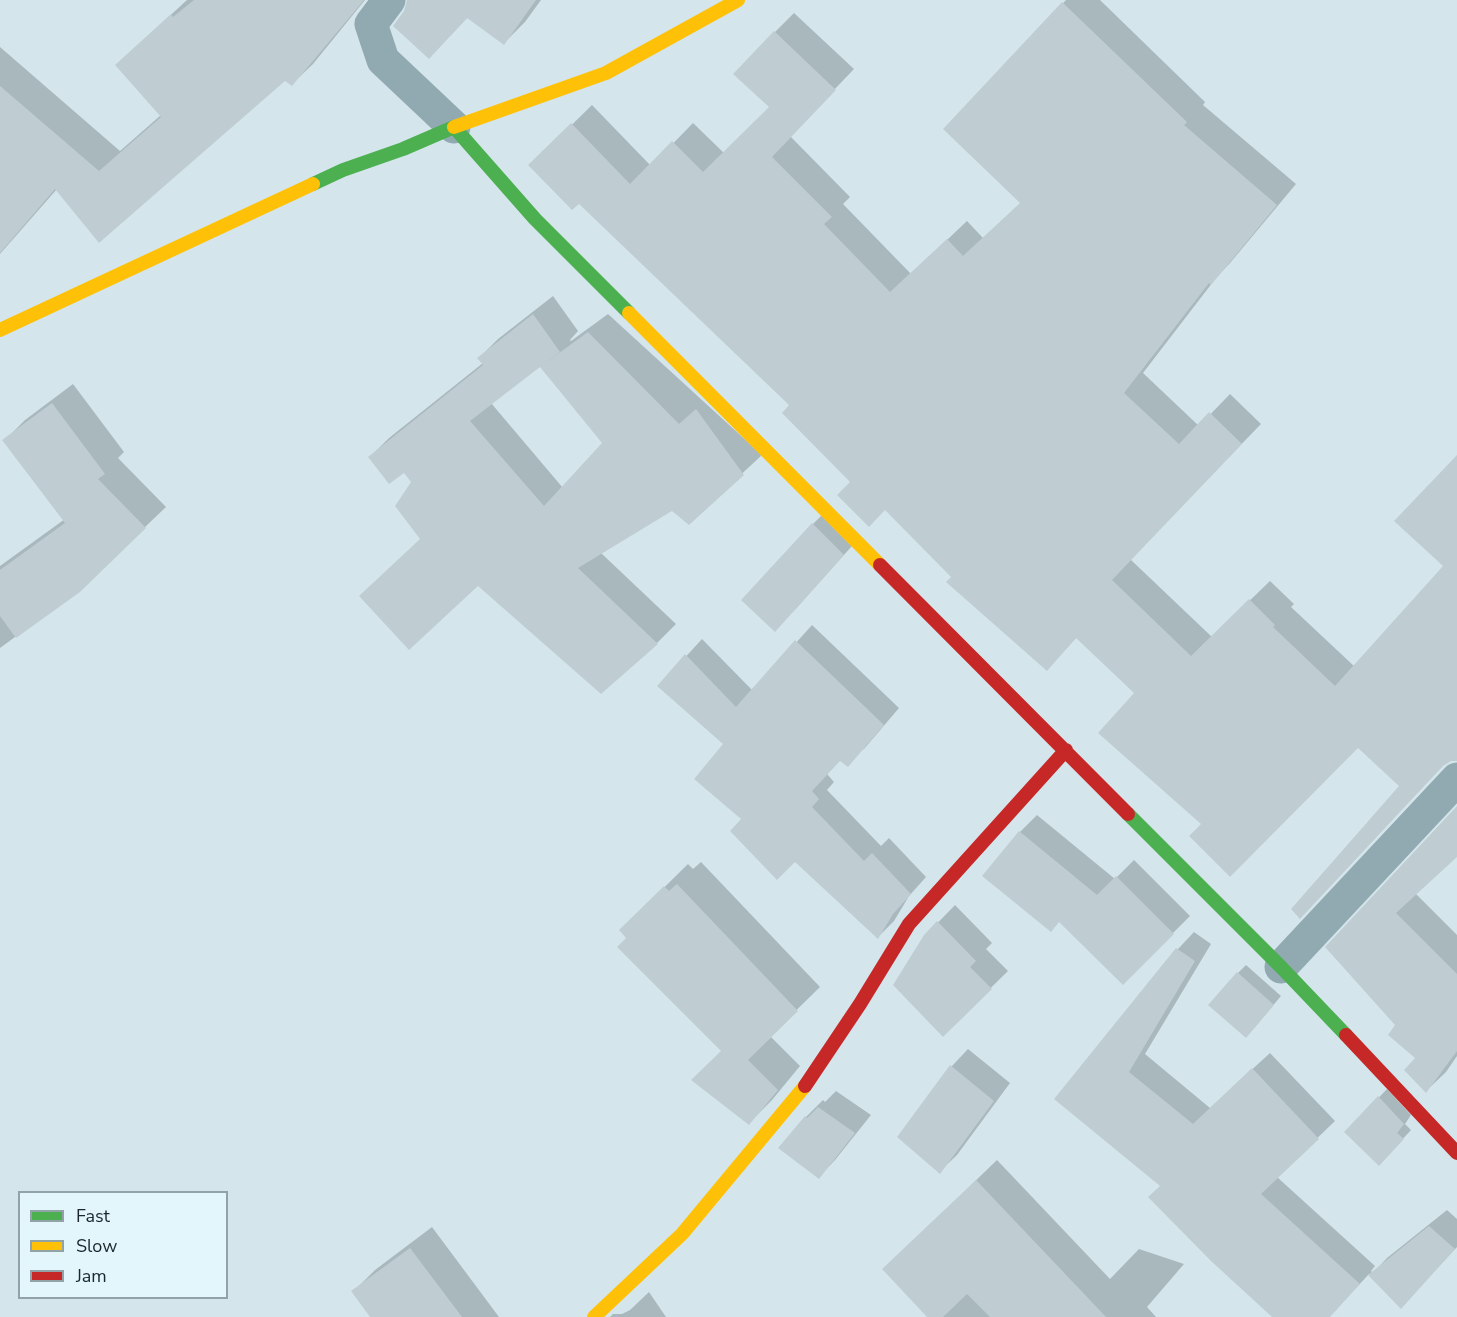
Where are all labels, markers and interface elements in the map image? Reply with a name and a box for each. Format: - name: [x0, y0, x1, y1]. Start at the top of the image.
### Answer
- legend: [18, 1191, 228, 1299]
- text: Fast: [76, 1204, 110, 1228]
- text: Slow: [76, 1234, 117, 1258]
- text: Jam: [76, 1264, 107, 1288]

